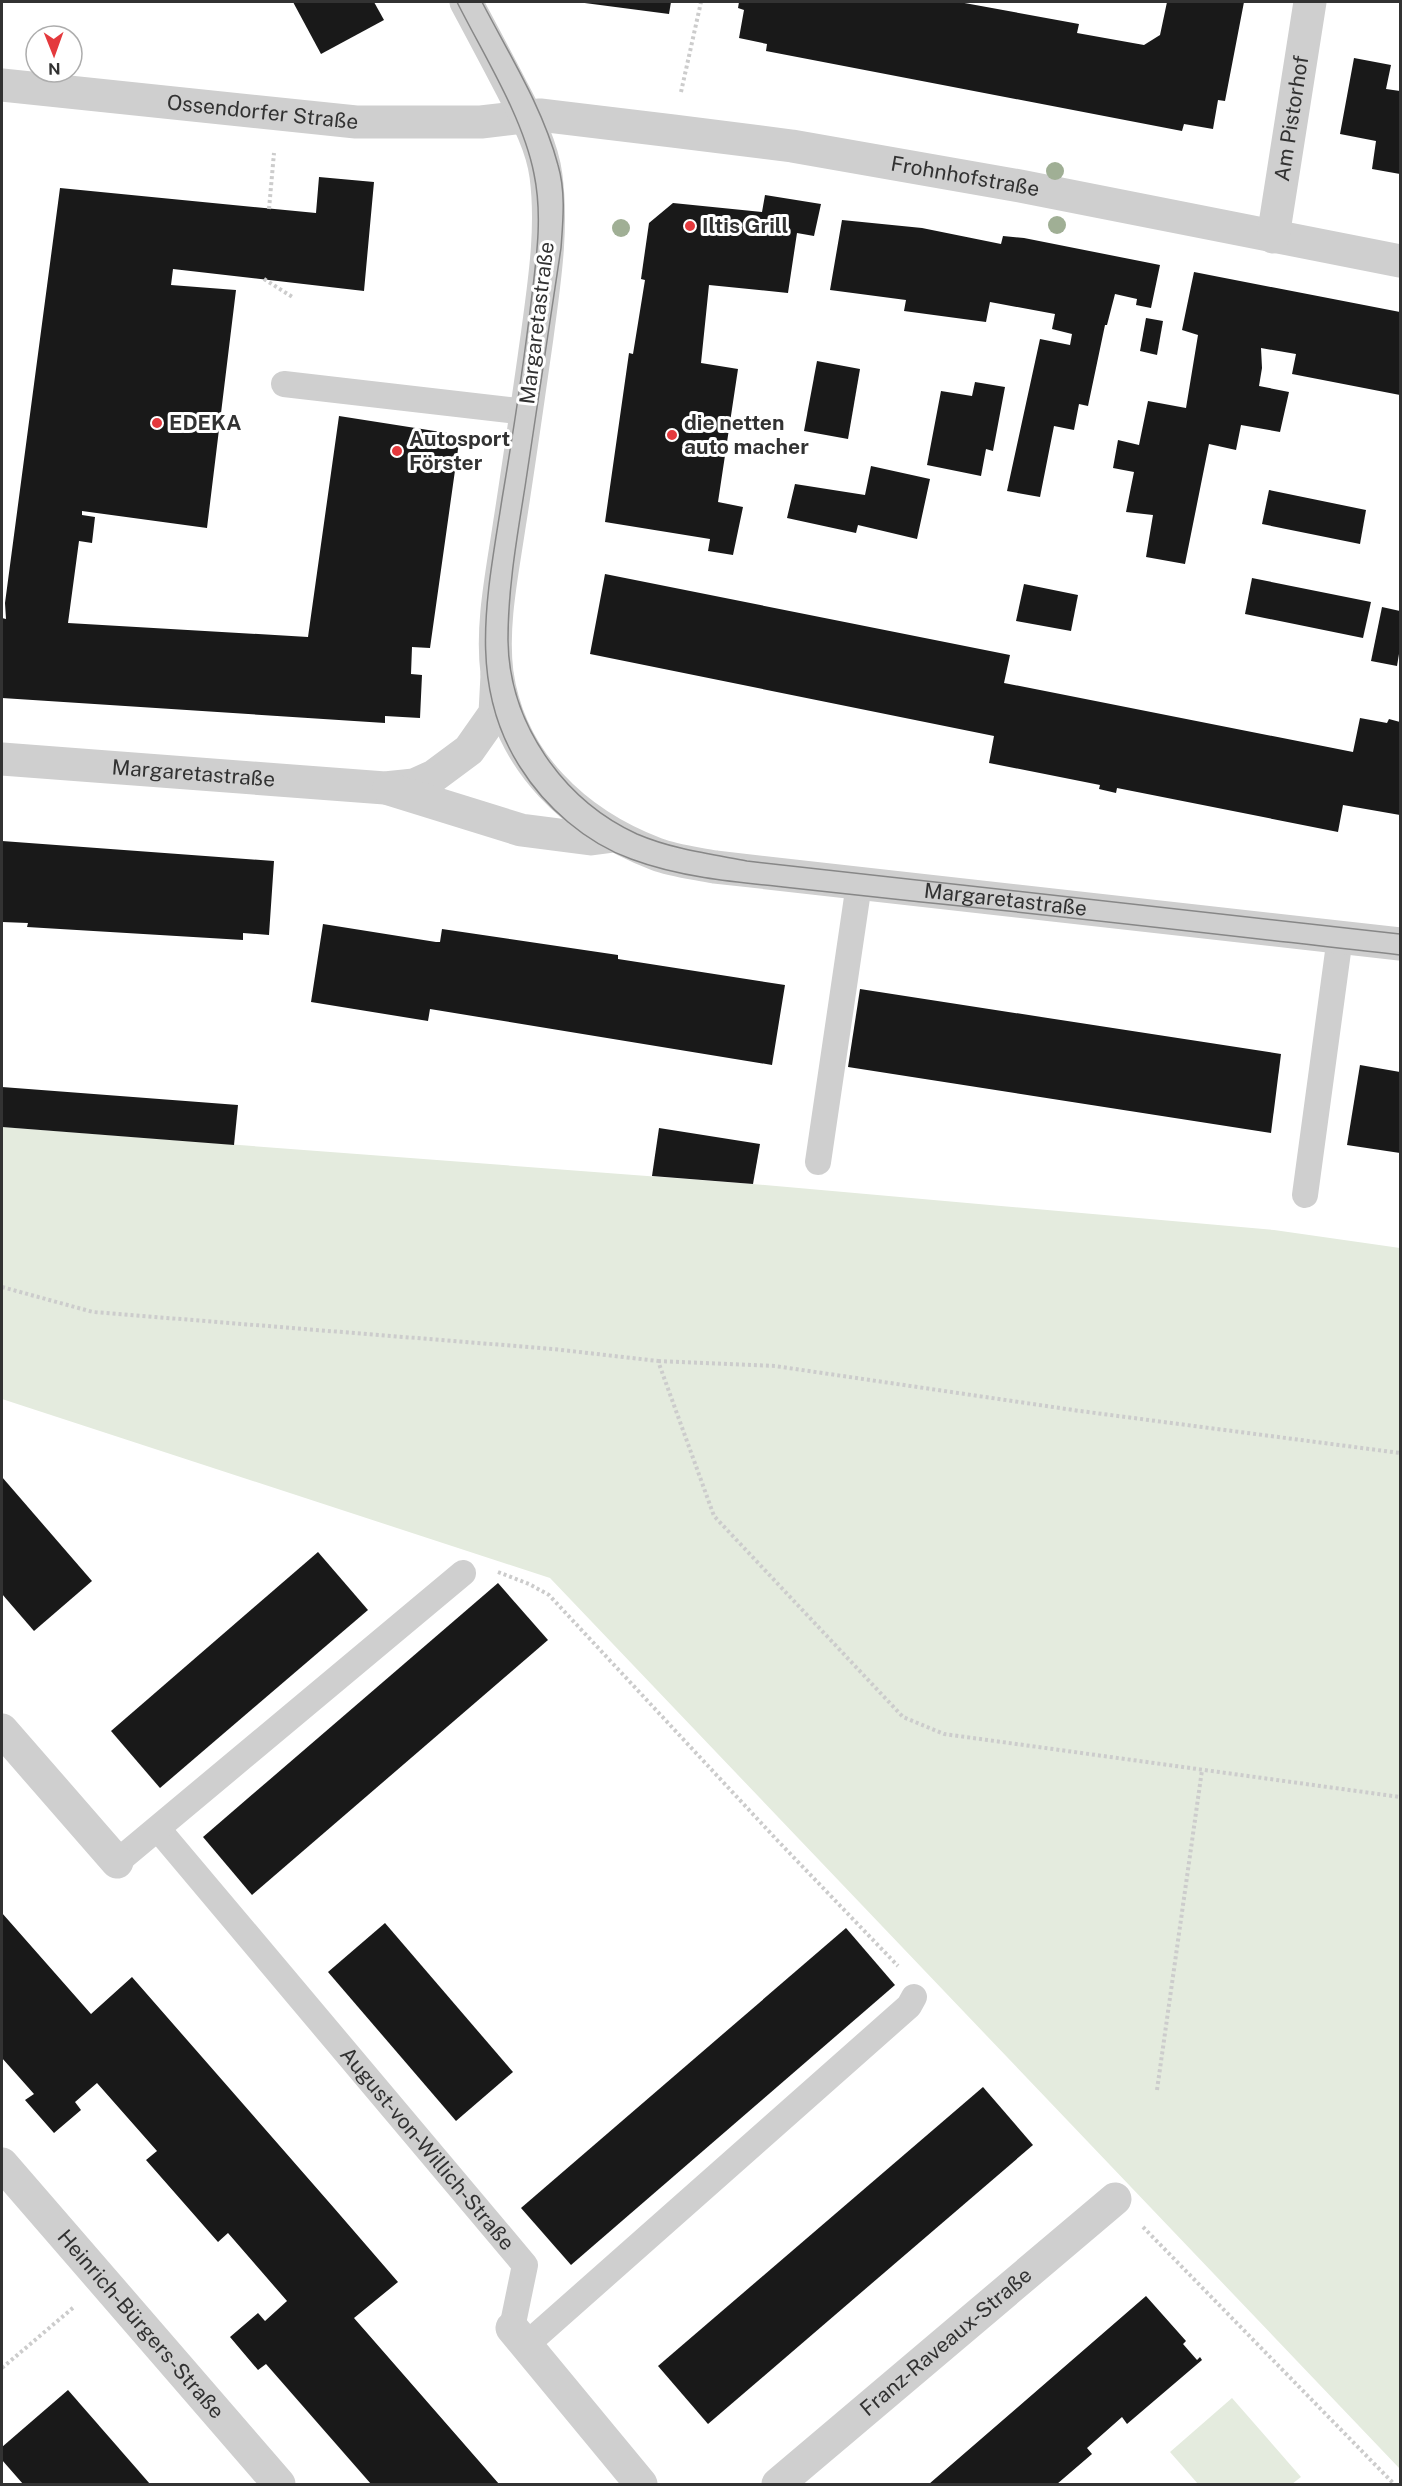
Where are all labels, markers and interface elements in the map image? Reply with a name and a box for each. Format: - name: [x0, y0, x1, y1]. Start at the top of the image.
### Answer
- north arrow: [24, 24, 84, 84]
- street label: Am Pistorhof: [1269, 54, 1313, 183]
- text: N: [48, 59, 61, 78]
- street label: Ossendorfer Straße: [166, 89, 360, 134]
- street label: Frohnhofstraße: [889, 151, 1042, 202]
- place label: Iltis Grill: [702, 213, 788, 238]
- marker: Iltis Grill: [683, 219, 697, 233]
- street label: Margaretastraße: [514, 240, 559, 406]
- place label: EDEKA: [169, 410, 242, 435]
- place label: die netten auto macher: [684, 410, 809, 459]
- marker: EDEKA: [150, 416, 164, 430]
- place label: Autosport Förster: [409, 426, 510, 475]
- marker: die netten auto macher: [665, 428, 679, 442]
- marker: Autosport Förster: [390, 444, 404, 458]
- street label: Margaretastraße: [111, 754, 276, 792]
- street label: Margaretastraße: [923, 878, 1088, 921]
- street label: August-von-Willich-Straße: [335, 2042, 520, 2255]
- street label: Heinrich-Bürgers-Straße: [53, 2224, 230, 2424]
- street label: Franz-Raveaux-Straße: [855, 2262, 1036, 2421]

